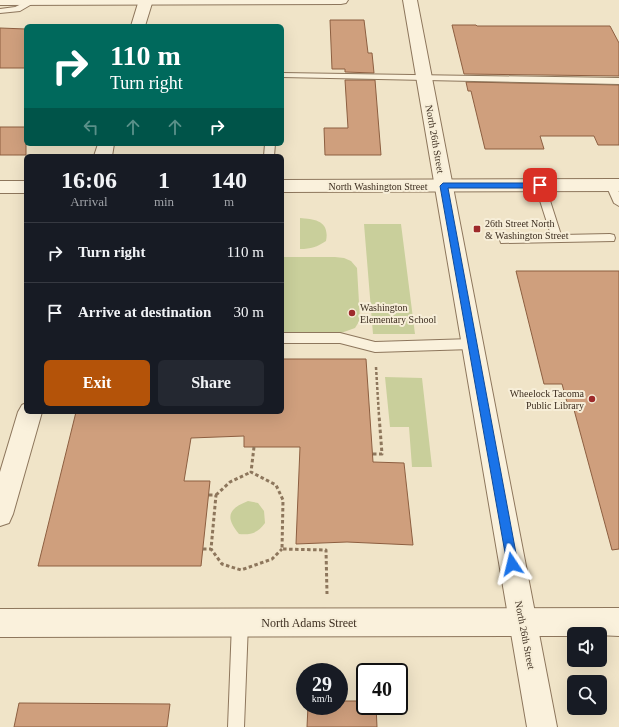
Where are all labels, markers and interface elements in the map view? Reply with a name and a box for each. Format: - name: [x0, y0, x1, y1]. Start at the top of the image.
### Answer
- icon: right: [44, 40, 96, 92]
- text: 110 m: [110, 40, 181, 71]
- text: Turn right: [110, 73, 183, 93]
- street label: North 26th Street: [424, 104, 446, 174]
- icon: left: [80, 116, 102, 138]
- icon: ahead: [122, 116, 144, 138]
- icon: ahead: [164, 116, 186, 138]
- icon: right: [206, 116, 228, 138]
- text: 16:06: [61, 167, 117, 193]
- text: 1: [158, 167, 170, 193]
- text: 140: [211, 167, 247, 193]
- pin: [523, 168, 557, 202]
- icon: arrive: [529, 174, 551, 196]
- street label: North Washington Street: [329, 181, 428, 192]
- text: Arrival: [70, 194, 108, 209]
- text: min: [154, 194, 174, 209]
- text: m: [224, 194, 234, 209]
- place label: 26th Street North & Washington Street: [485, 218, 569, 241]
- marker: 26th Street North & Washington Street: [472, 224, 482, 234]
- icon: right: [44, 242, 66, 264]
- text: Turn right: [78, 244, 145, 260]
- text: 110 m: [227, 244, 264, 260]
- icon: arrive: [44, 302, 66, 324]
- place label: Washington Elementary School: [360, 302, 437, 325]
- text: Arrive at destination: [78, 304, 211, 320]
- text: 30 m: [234, 304, 264, 320]
- marker: Washington Elementary School: [347, 308, 357, 318]
- button: Exit: [44, 360, 150, 406]
- button: Share: [158, 360, 264, 406]
- place label: Wheelock Tacoma Public Library: [510, 388, 585, 411]
- marker: Wheelock Tacoma Public Library: [587, 394, 597, 404]
- position arrow: [491, 543, 533, 585]
- street label: North 26th Street: [513, 600, 537, 670]
- street label: North Adams Street: [261, 616, 357, 630]
- map controls: [567, 627, 607, 715]
- button: sound: [567, 627, 607, 667]
- speed limit sign: 40: [356, 663, 408, 715]
- text: 29: [312, 673, 332, 695]
- button: search: [567, 675, 607, 715]
- text: km/h: [312, 693, 332, 704]

